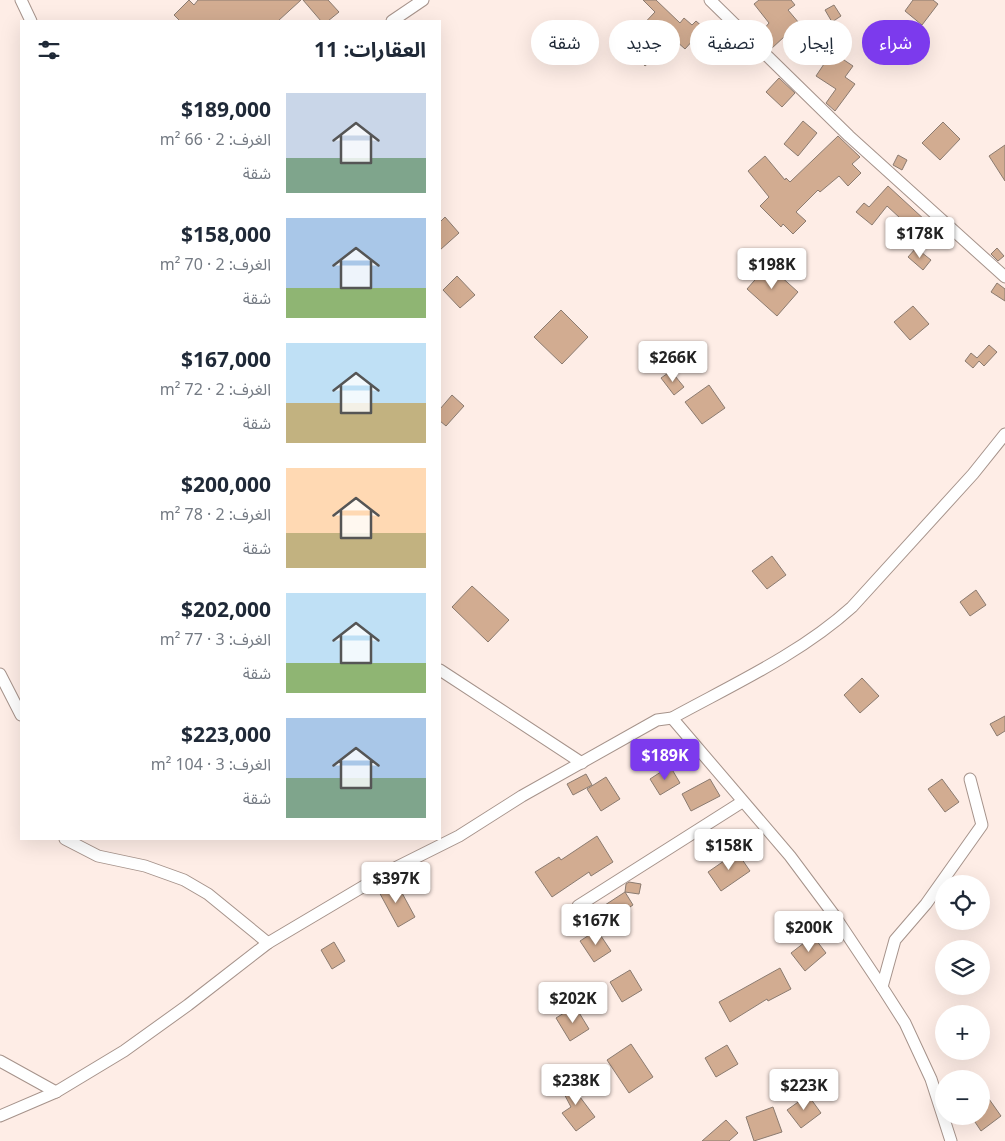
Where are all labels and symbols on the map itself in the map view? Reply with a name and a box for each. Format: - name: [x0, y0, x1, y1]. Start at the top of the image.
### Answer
- pin: $178K: [885, 216, 955, 259]
- pin: $198K: [737, 248, 807, 290]
- pin: $266K: [638, 340, 708, 383]
- pin: $189K: [630, 738, 700, 781]
- pin: $158K: [694, 828, 764, 871]
- pin: $397K: [361, 862, 431, 904]
- pin: $167K: [561, 904, 631, 946]
- pin: $200K: [774, 910, 844, 953]
- pin: $202K: [538, 982, 608, 1024]
- pin: $238K: [541, 1064, 611, 1106]
- pin: $223K: [769, 1068, 839, 1111]

